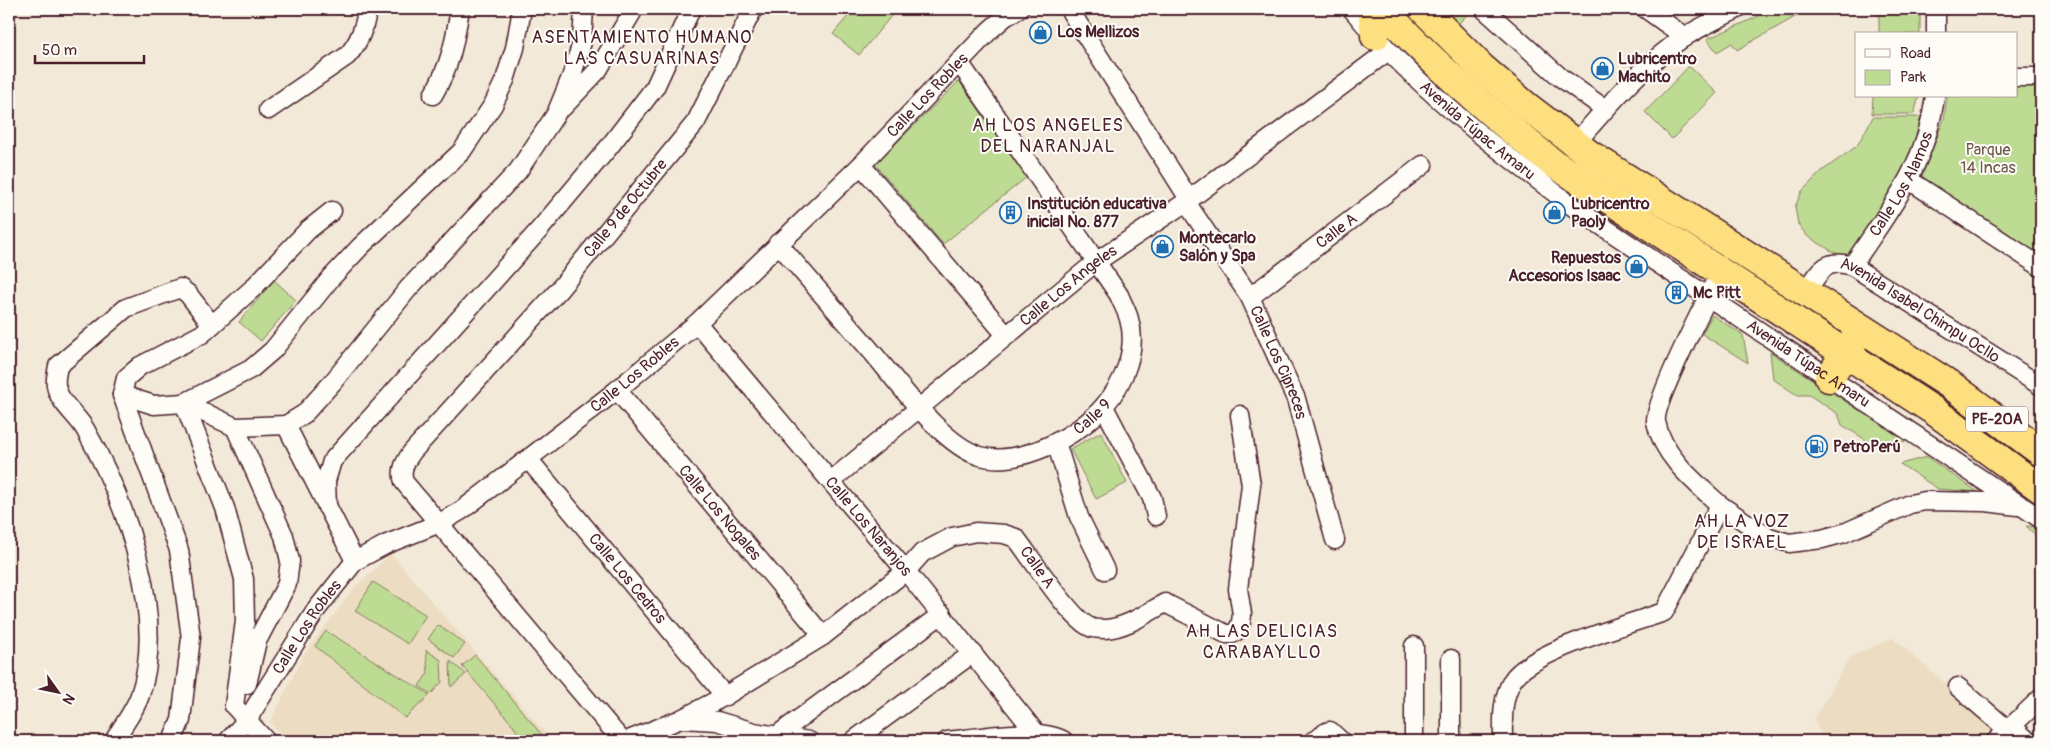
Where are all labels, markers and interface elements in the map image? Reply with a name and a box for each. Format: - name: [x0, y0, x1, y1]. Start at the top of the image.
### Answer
- shop icon: Los Mellizos: [1029, 20, 1053, 44]
- place label: Los Mellizos: [1057, 22, 1140, 42]
- district label: ASENTAMIENTO HUMANO LAS CASUARINAS: [532, 26, 753, 70]
- scale bar: [35, 32, 144, 64]
- legend: [1855, 32, 2018, 98]
- text: 50 m: [42, 41, 77, 60]
- text: Road: [1900, 44, 1931, 63]
- street label: Calle Los Robles: [883, 49, 972, 142]
- place label: Lubricentro Machito: [1618, 49, 1697, 87]
- shop icon: Lubricentro Machito: [1590, 56, 1614, 80]
- text: Park: [1900, 68, 1927, 87]
- street label: Avenida Túpac Amaru: [1415, 77, 1539, 184]
- district label: AH LOS ANGELES DEL NARANJAL: [972, 114, 1124, 158]
- street label: Calle Los Alamos: [1865, 130, 1937, 240]
- park label: Parque 14 Incas: [1960, 140, 2016, 178]
- street label: Calle 9 de Octubre: [579, 155, 672, 262]
- place label: Institución educativa inicial No. 877: [1027, 194, 1167, 232]
- place label: Lubricentro Paoly: [1571, 194, 1650, 232]
- building icon: Institución educativa inicial No. 877: [999, 201, 1023, 225]
- shop icon: Lubricentro Paoly: [1543, 201, 1567, 225]
- street label: Calle A: [1312, 209, 1361, 253]
- place label: Montecarlo Salón y Spa: [1179, 228, 1256, 266]
- shop icon: Montecarlo Salón y Spa: [1151, 235, 1175, 259]
- street label: Calle Los Angeles: [1016, 241, 1121, 331]
- place label: Repuestos Accesorios Isaac: [1508, 248, 1622, 286]
- street label: Avenida Isabel Chimpu Ocllo: [1838, 253, 2004, 368]
- shop icon: Repuestos Accesorios Isaac: [1625, 255, 1649, 279]
- building icon: Mc Pitt: [1665, 281, 1689, 305]
- place label: Mc Pitt: [1693, 283, 1741, 303]
- street label: Calle Los Cipreces: [1245, 303, 1311, 421]
- street label: Avenida Túpac Amaru: [1743, 315, 1874, 412]
- street label: Calle Los Robles: [586, 332, 683, 417]
- street label: Calle 9: [1069, 395, 1116, 439]
- road number: PE-20A: [1966, 406, 2028, 432]
- fuel station icon: PetroPerú: [1805, 435, 1829, 459]
- place label: PetroPerú: [1833, 437, 1901, 457]
- street label: Calle Los Nogales: [674, 461, 765, 564]
- street label: Calle Los Naranjos: [821, 473, 916, 580]
- district label: AH LA VOZ DE ISRAEL: [1694, 510, 1790, 554]
- street label: Calle Los Cedros: [584, 529, 671, 628]
- street label: Calle A: [1015, 542, 1059, 592]
- street label: Calle Los Robles: [268, 576, 346, 678]
- district label: AH LAS DELICIAS CARABAYLLO: [1186, 620, 1338, 664]
- north arrow: [32, 668, 82, 718]
- text: N: [59, 690, 78, 707]

